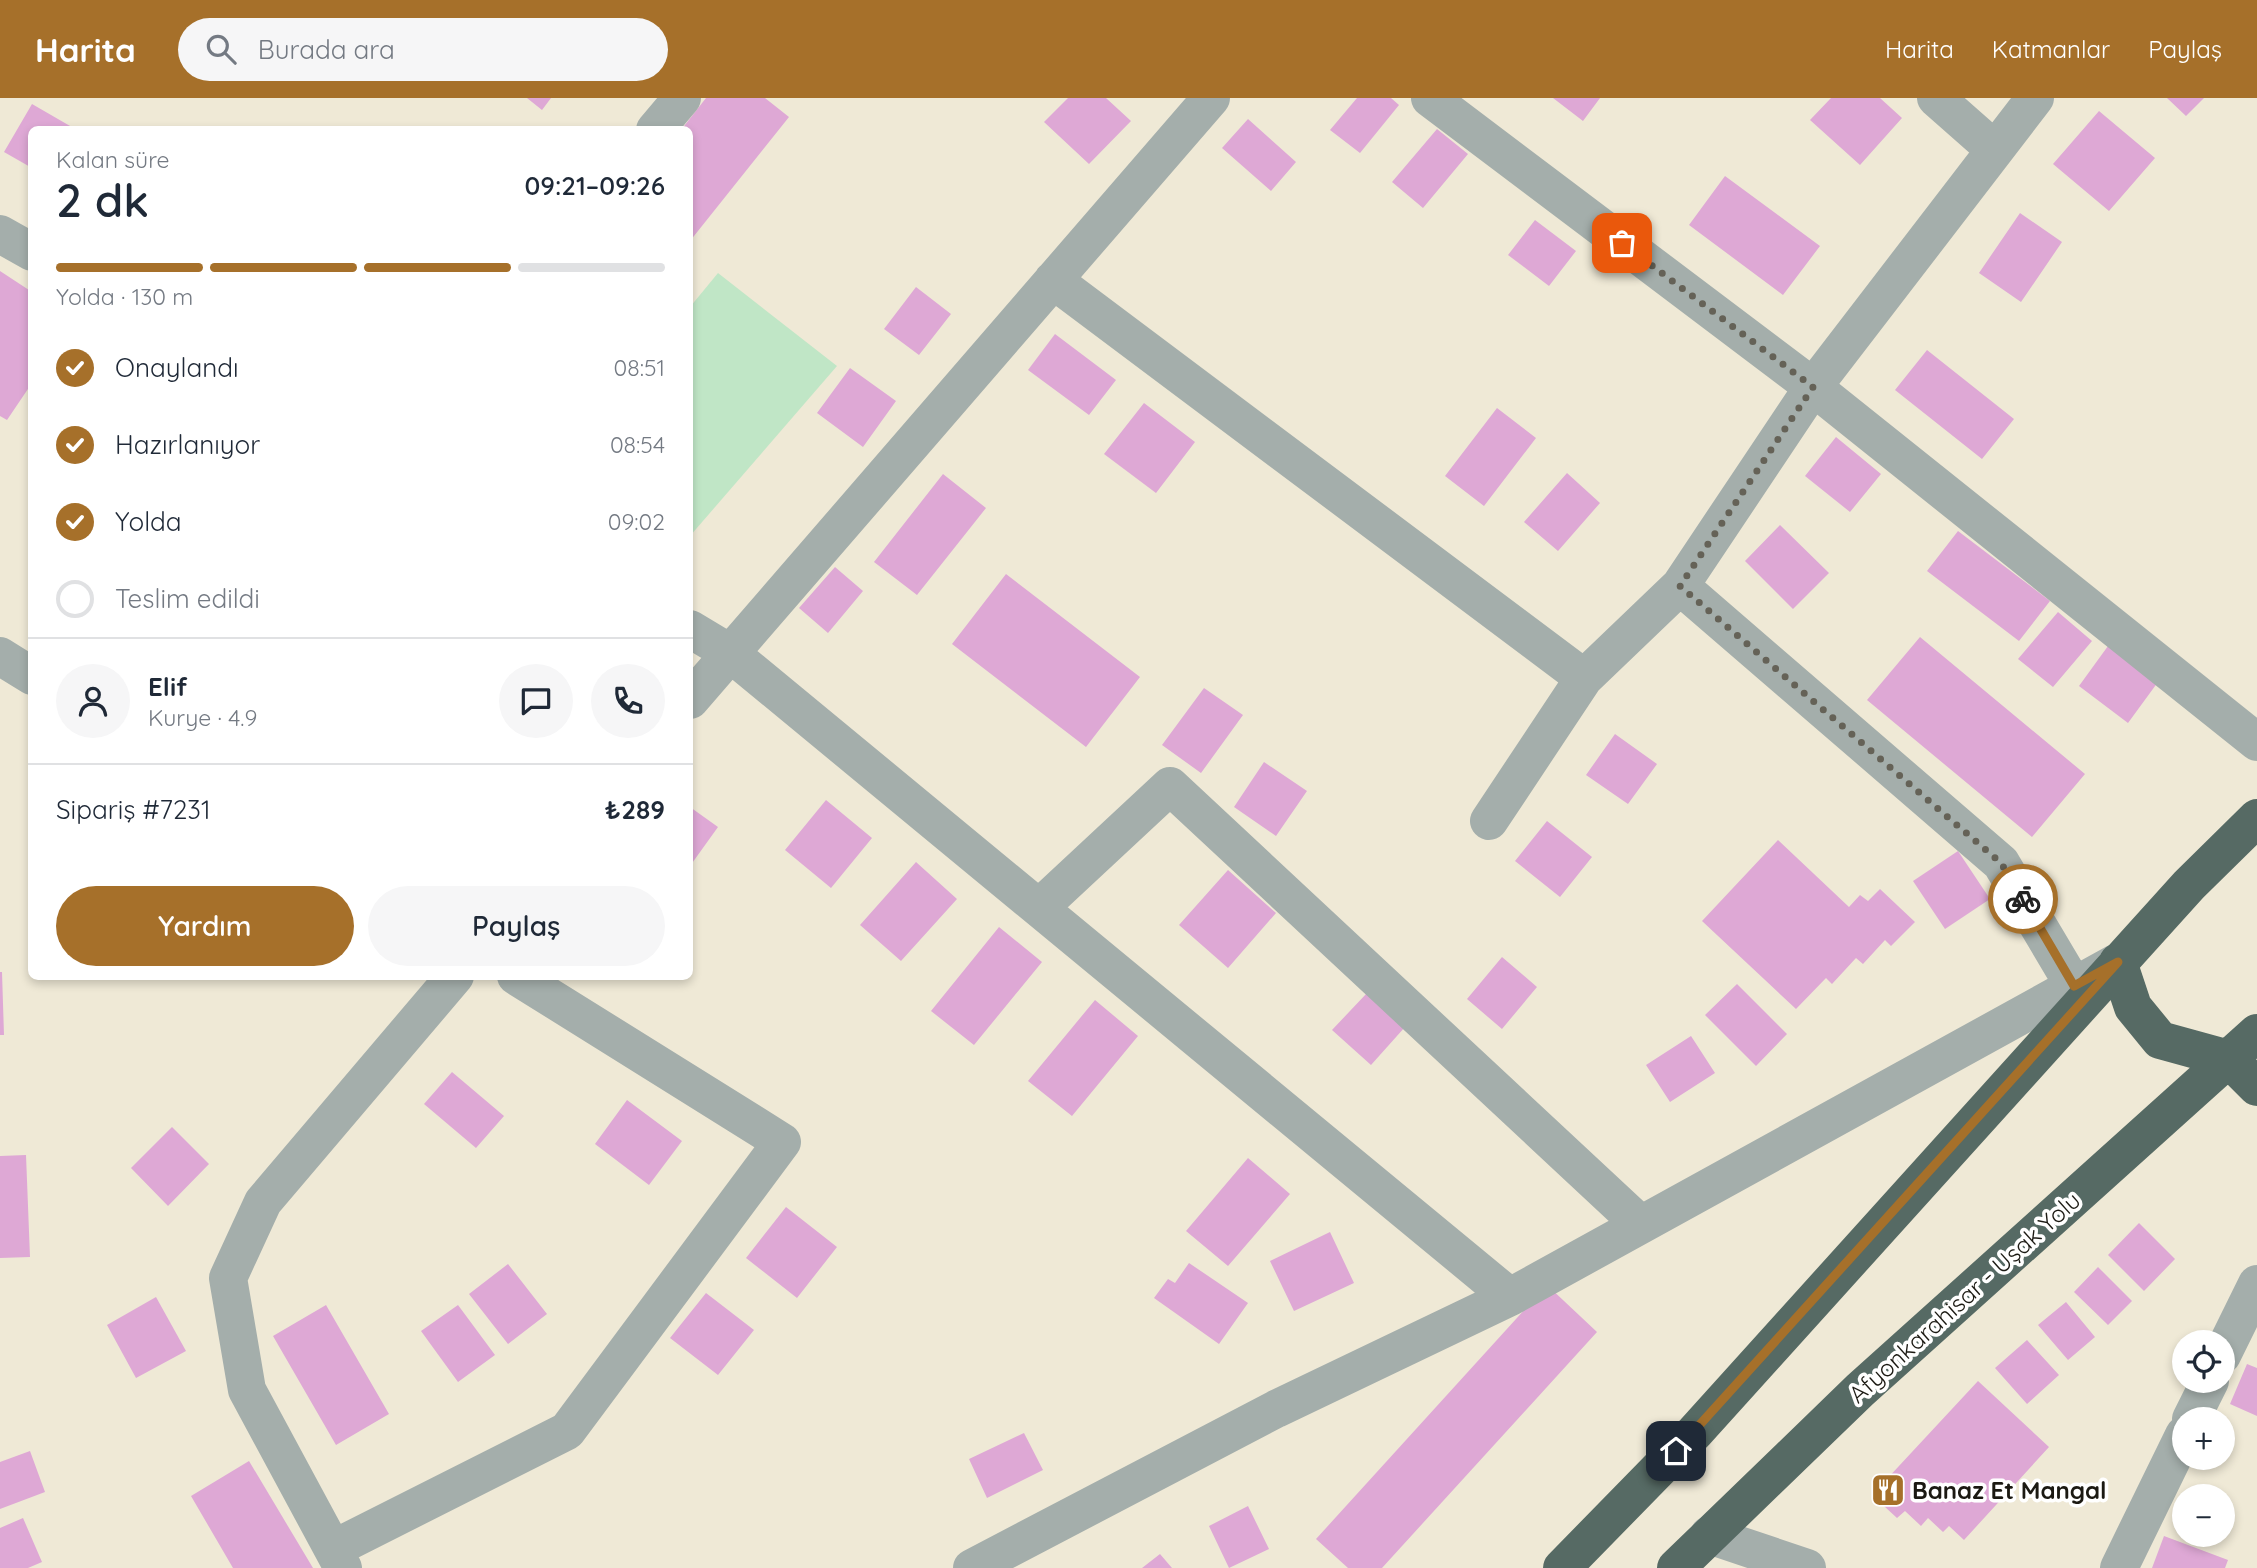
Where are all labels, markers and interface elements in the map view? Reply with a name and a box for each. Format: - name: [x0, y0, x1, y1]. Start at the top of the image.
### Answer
- search box: [178, 18, 668, 81]
- text: Harita: [35, 29, 136, 70]
- icon: search: [202, 30, 240, 68]
- text: Burada ara: [258, 33, 395, 66]
- text: Harita: [1885, 34, 1954, 64]
- text: Katmanlar: [1992, 34, 2110, 64]
- text: Paylaş: [2148, 34, 2222, 64]
- text: Kalan süre: [56, 145, 169, 174]
- text: 09:21–09:26: [524, 169, 665, 202]
- text: 2 dk: [56, 171, 149, 229]
- pin: [1592, 213, 1652, 273]
- icon: bag: [1603, 224, 1641, 262]
- text: Yolda · 130 m: [56, 282, 193, 311]
- icon: check: [56, 349, 94, 387]
- text: Onaylandı: [115, 351, 239, 384]
- text: 08:51: [614, 353, 665, 382]
- icon: check: [56, 426, 94, 464]
- text: Hazırlanıyor: [115, 428, 260, 461]
- text: 08:54: [610, 430, 665, 459]
- icon: check: [56, 503, 94, 541]
- text: Yolda: [115, 505, 181, 538]
- text: 09:02: [608, 507, 665, 536]
- text: Teslim edildi: [115, 582, 260, 615]
- button: person: [56, 664, 130, 738]
- button: chat: [499, 664, 573, 738]
- button: phone: [591, 664, 665, 738]
- text: Elif: [148, 670, 187, 703]
- text: Kurye · 4.9: [148, 703, 257, 732]
- text: Sipariş #7231: [56, 793, 211, 826]
- text: ₺289: [605, 793, 665, 826]
- courier: [1988, 864, 2058, 934]
- icon: bike: [2004, 880, 2042, 918]
- button: Yardım: [56, 886, 354, 966]
- button: Paylaş: [368, 886, 665, 966]
- street label: Afyonkarahisar - Uşak Yolu: [1842, 1185, 2086, 1409]
- map controls: [2172, 1330, 2235, 1547]
- button: locate: [2172, 1330, 2235, 1393]
- button: +: [2172, 1407, 2235, 1470]
- pin: [1646, 1421, 1706, 1481]
- icon: home: [1657, 1432, 1695, 1470]
- restaurant icon: Banaz Et Mangal: [1869, 1471, 1907, 1509]
- place label: Banaz Et Mangal: [1912, 1475, 2107, 1505]
- button: −: [2172, 1484, 2235, 1547]

